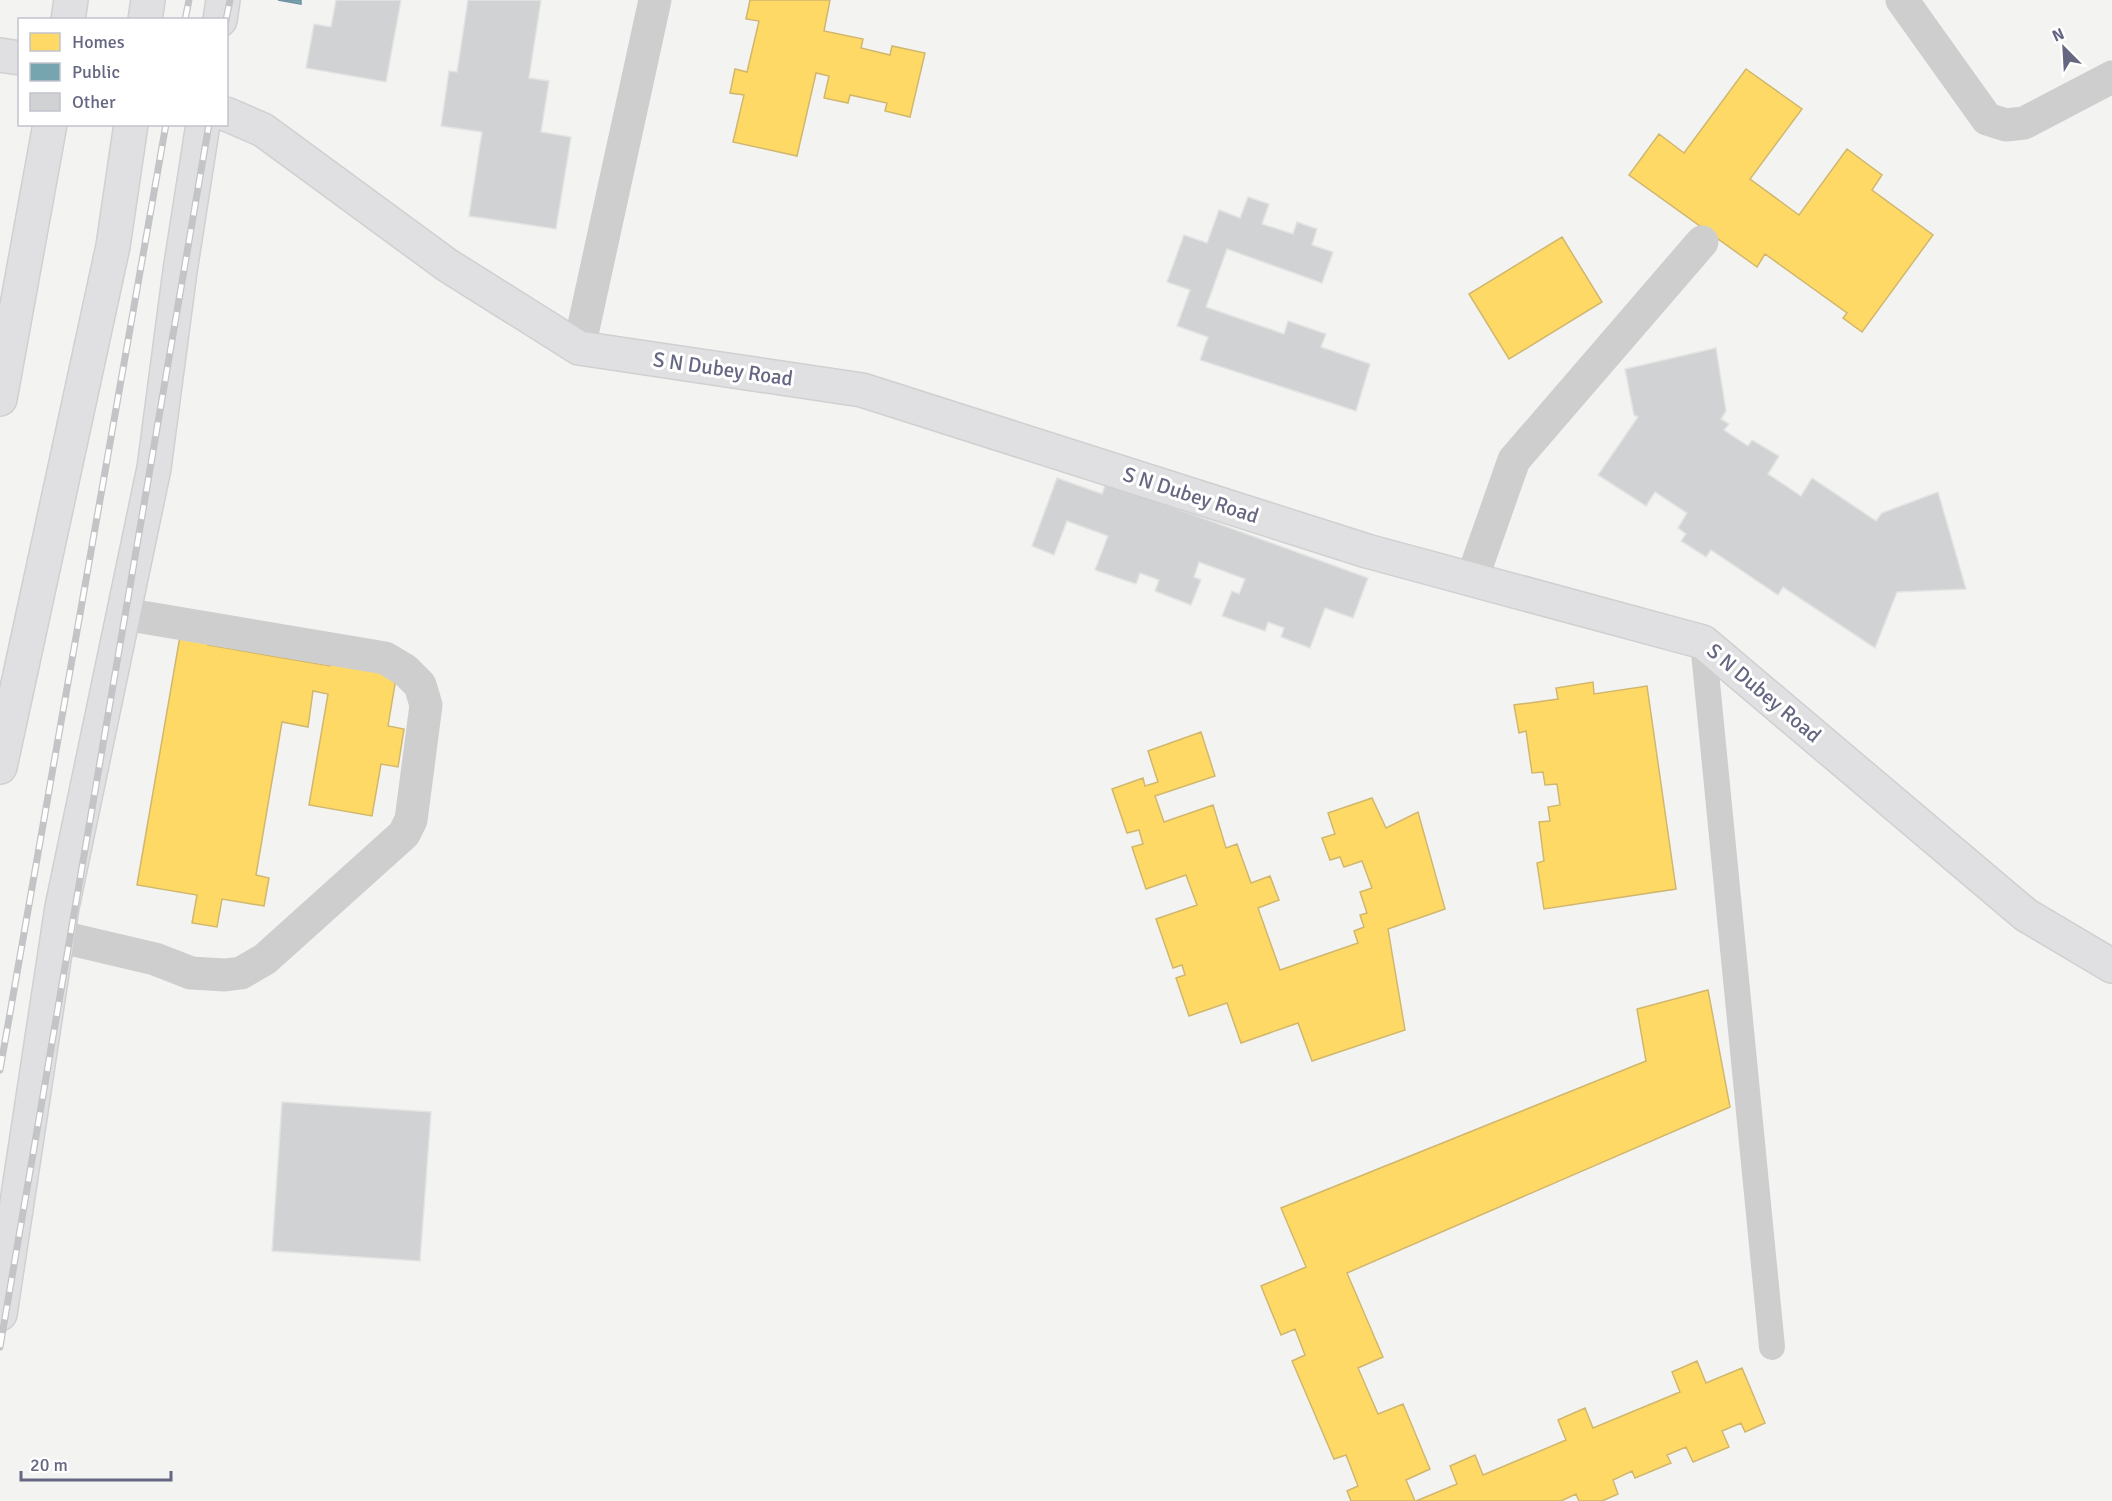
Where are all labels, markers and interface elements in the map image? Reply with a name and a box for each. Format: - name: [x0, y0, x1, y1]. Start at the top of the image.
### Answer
- legend: [18, 18, 228, 126]
- north arrow: [2034, 18, 2094, 78]
- text: N: [2049, 24, 2067, 47]
- text: Homes: [72, 31, 125, 53]
- text: Public: [72, 61, 120, 83]
- text: Other: [72, 91, 116, 113]
- street label: S N Dubey Road: [651, 346, 795, 392]
- street label: S N Dubey Road: [1120, 461, 1262, 529]
- street label: S N Dubey Road: [1702, 638, 1826, 748]
- scale bar: [21, 1444, 171, 1482]
- text: 20 m: [30, 1454, 68, 1476]

